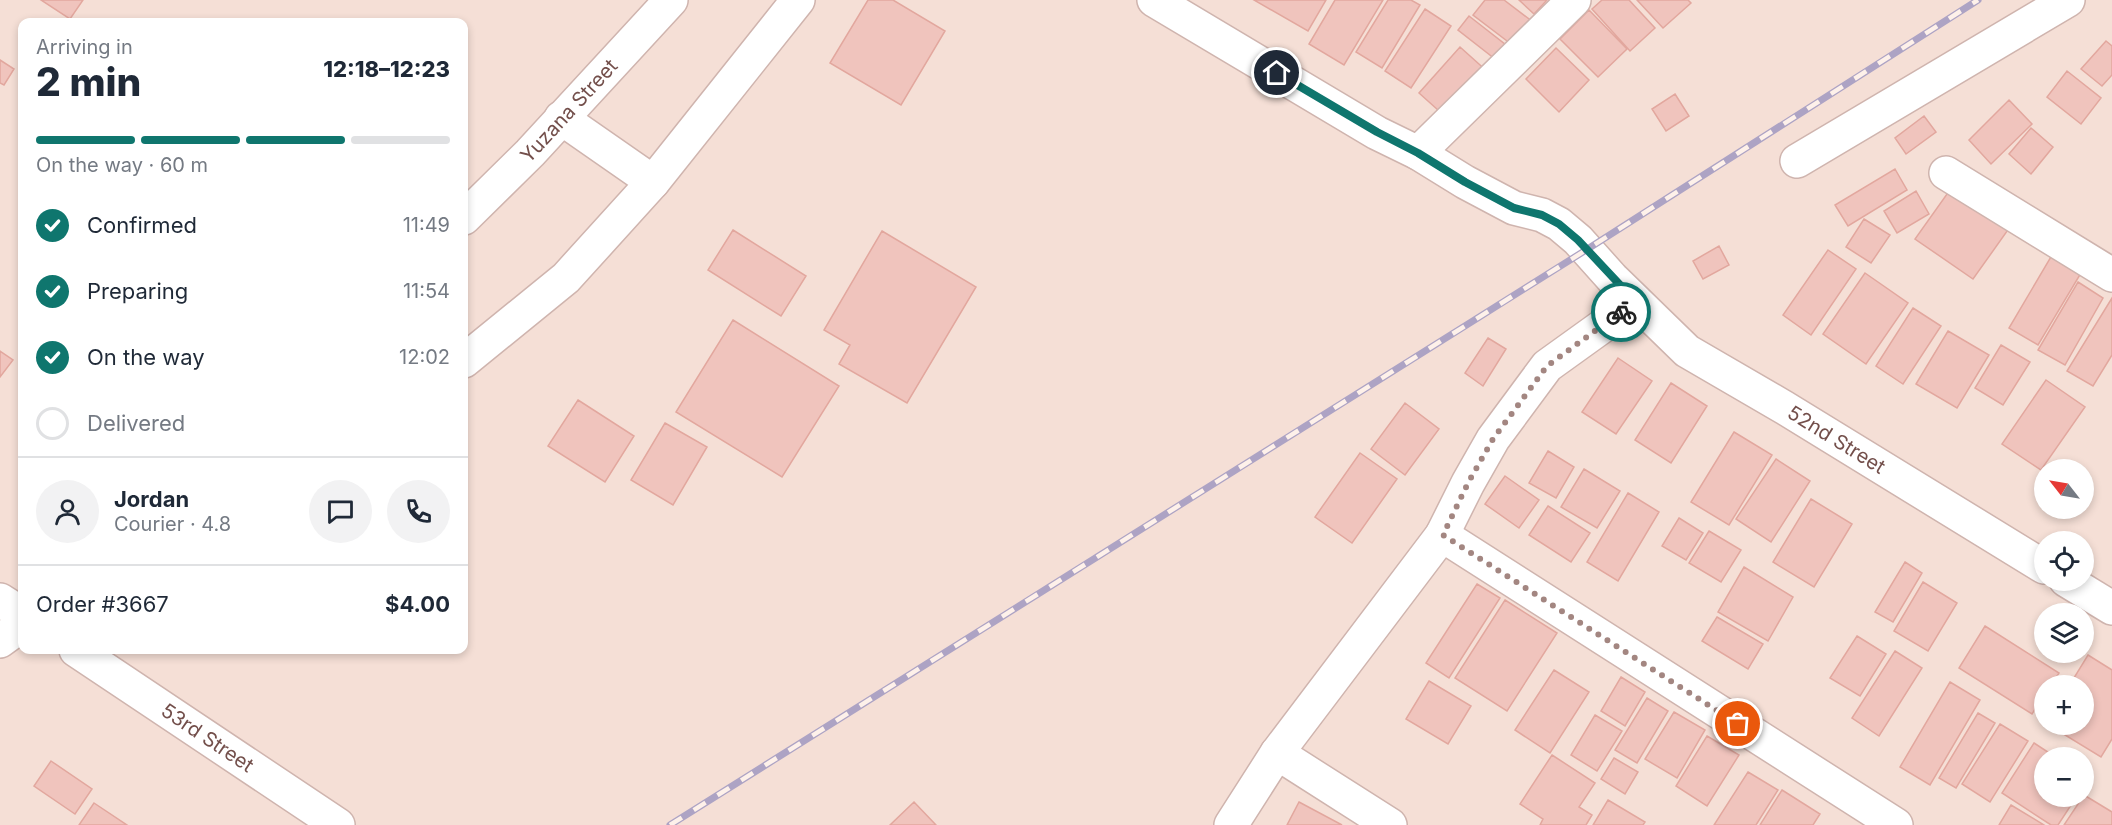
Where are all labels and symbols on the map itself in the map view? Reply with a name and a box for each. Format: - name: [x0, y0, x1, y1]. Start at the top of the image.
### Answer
- pin: [1251, 47, 1302, 98]
- street label: Yuzana Street: [515, 54, 623, 168]
- courier: [1591, 282, 1651, 342]
- street label: 52nd Street: [1783, 400, 1890, 479]
- north arrow: [2034, 459, 2094, 519]
- street label: 53rd Street: [157, 698, 259, 777]
- pin: [1712, 698, 1763, 749]

